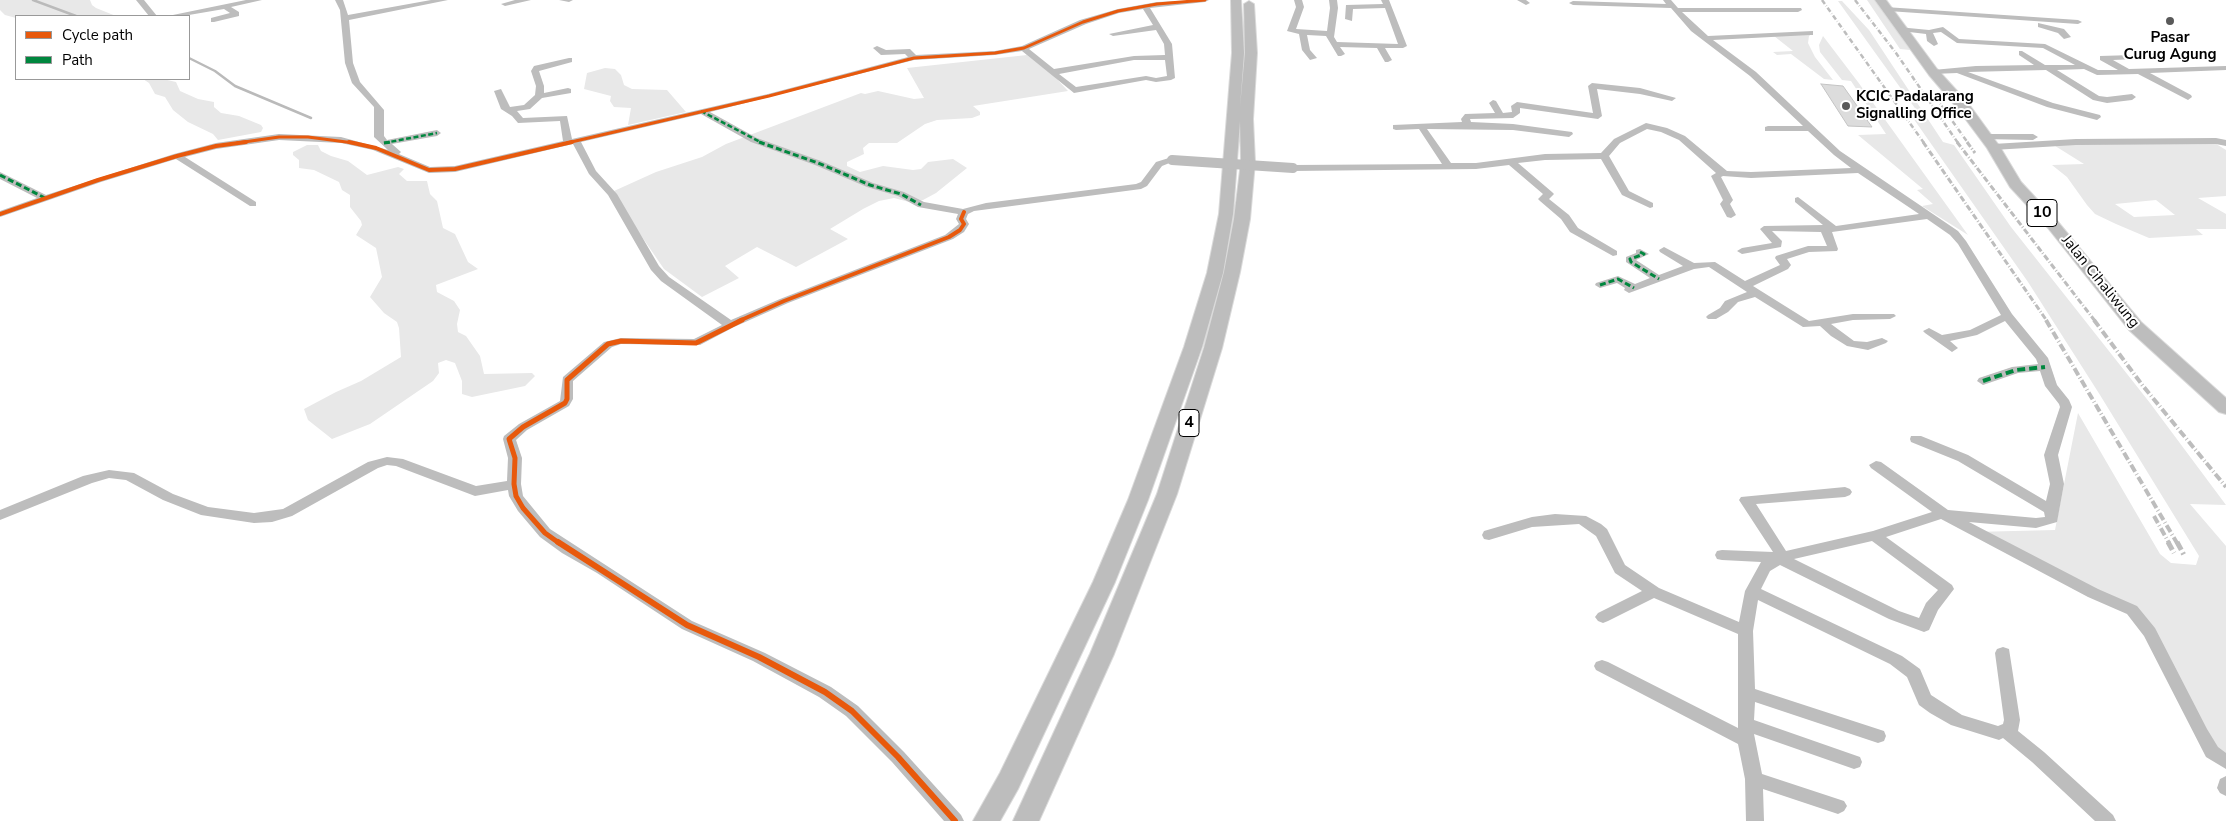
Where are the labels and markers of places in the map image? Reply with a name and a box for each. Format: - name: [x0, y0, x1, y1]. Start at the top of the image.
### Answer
- marker: Pasar Curug Agung: [2164, 15, 2176, 27]
- place label: Pasar Curug Agung: [2123, 29, 2217, 64]
- place label: KCIC Padalarang Signalling Office: [1856, 88, 1974, 123]
- marker: KCIC Padalarang Signalling Office: [1840, 100, 1852, 112]

